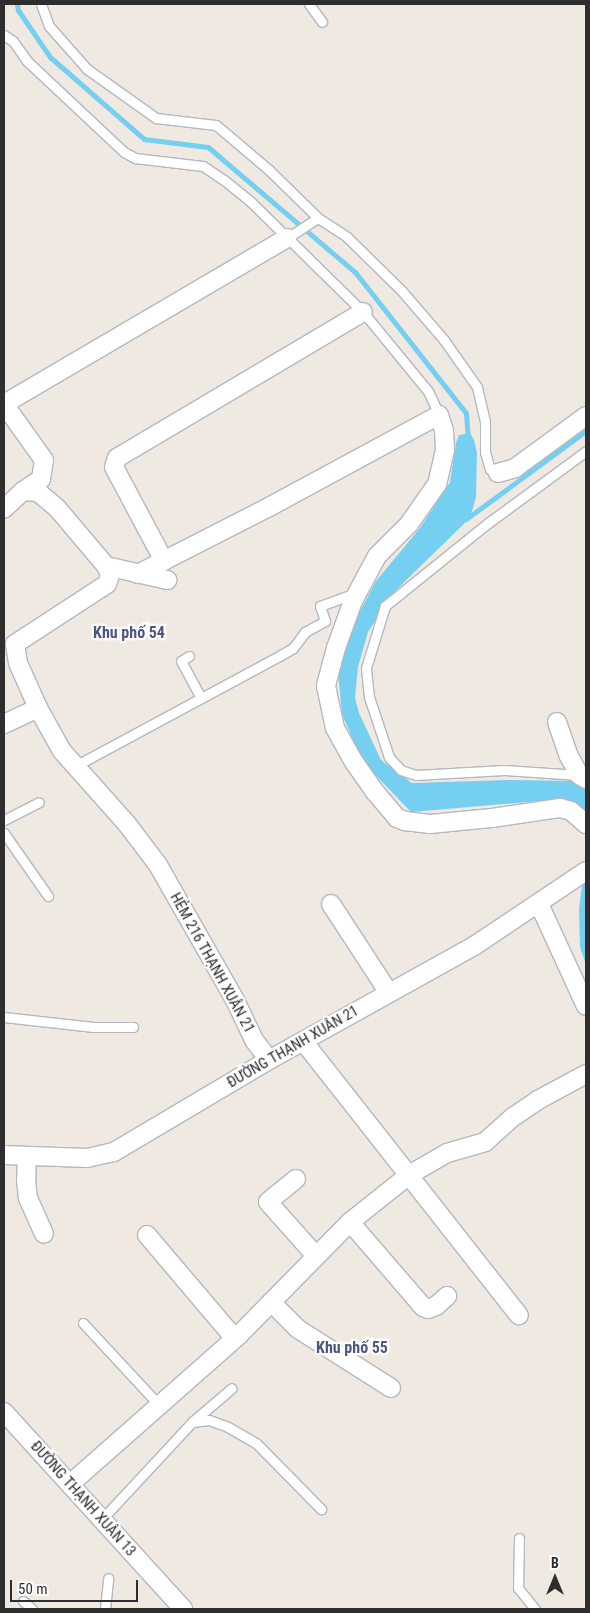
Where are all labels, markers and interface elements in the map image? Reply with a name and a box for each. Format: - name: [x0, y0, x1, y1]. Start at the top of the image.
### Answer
- district label: Khu phố 54: [93, 623, 165, 643]
- street label: HẺM 216 THẠNH XUÂN 21: [166, 890, 258, 1036]
- street label: ĐƯỜNG THẠNH XUÂN 21: [224, 1002, 362, 1092]
- district label: Khu phố 55: [316, 1338, 388, 1358]
- street label: ĐƯỜNG THẠNH XUÂN 13: [26, 1438, 140, 1560]
- north arrow: [530, 1553, 580, 1603]
- text: B: [551, 1555, 559, 1571]
- scale bar: [12, 1570, 140, 1602]
- text: 50 m: [18, 1580, 48, 1598]

